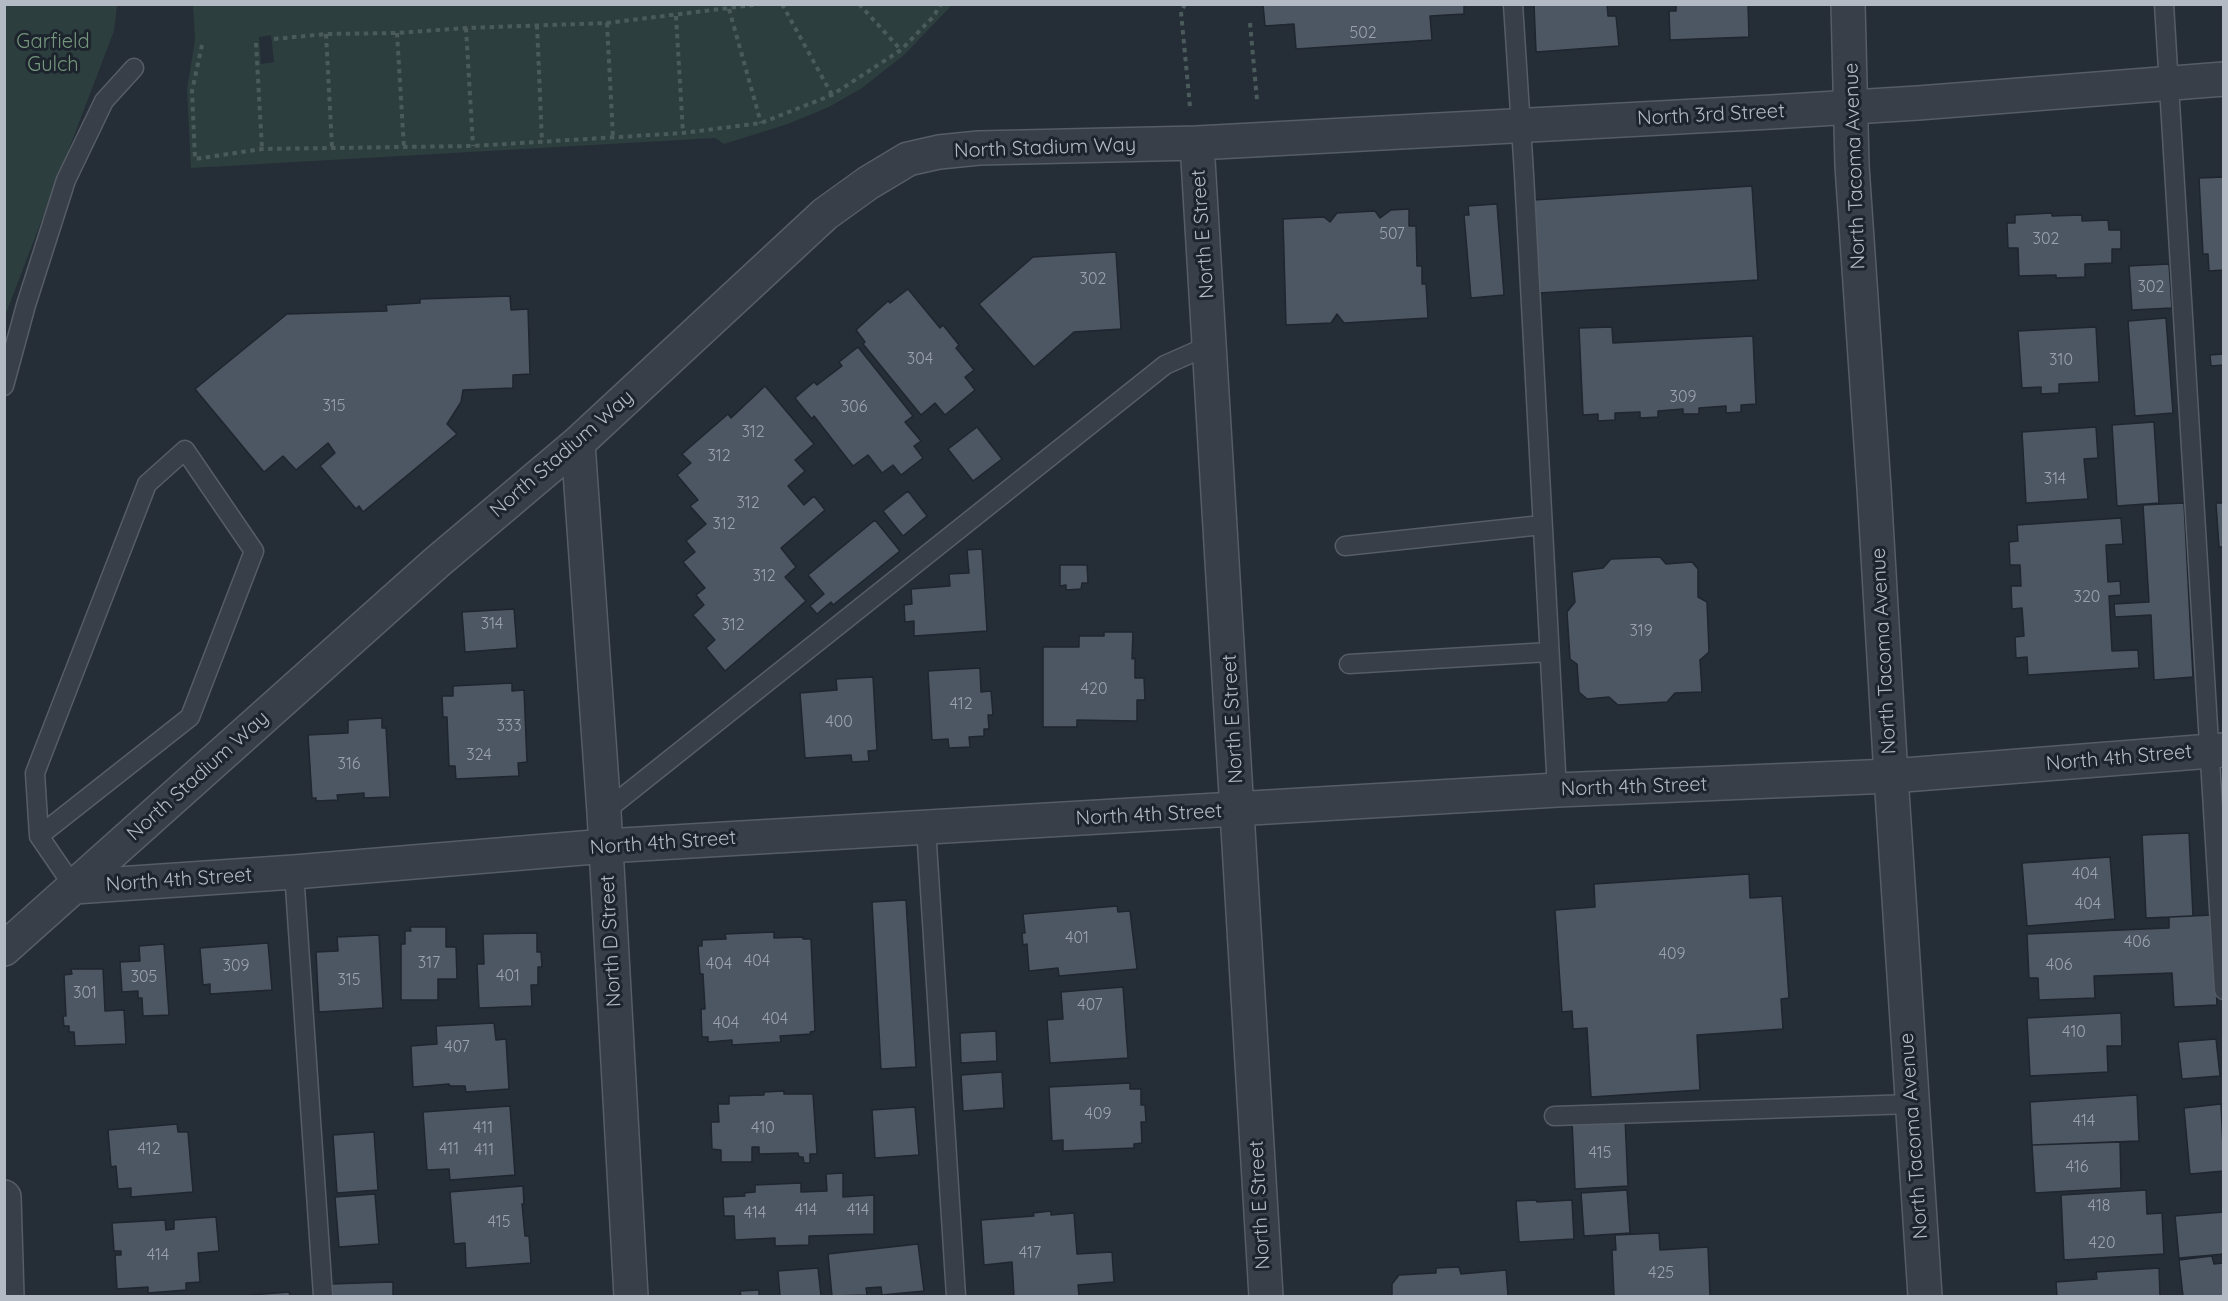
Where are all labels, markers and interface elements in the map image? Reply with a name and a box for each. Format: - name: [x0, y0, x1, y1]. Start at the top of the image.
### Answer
- house number: 502: [1349, 23, 1377, 43]
- park label: Garfield Gulch: [16, 30, 90, 77]
- street label: North Tacoma Avenue: [1839, 62, 1871, 270]
- street label: North 3rd Street: [1637, 99, 1785, 131]
- street label: North Stadium Way: [954, 133, 1136, 163]
- street label: North E Street: [1187, 169, 1219, 299]
- house number: 507: [1379, 224, 1405, 244]
- house number: 302: [2033, 229, 2059, 249]
- house number: 302: [1080, 269, 1106, 289]
- house number: 302: [2138, 277, 2164, 297]
- house number: 304: [907, 349, 933, 369]
- house number: 310: [2049, 350, 2073, 370]
- street label: North Stadium Way: [485, 385, 639, 523]
- house number: 309: [1670, 387, 1696, 407]
- house number: 315: [322, 396, 346, 416]
- house number: 306: [841, 397, 867, 417]
- house number: 312: [741, 422, 765, 442]
- house number: 312: [707, 446, 731, 466]
- house number: 314: [2044, 469, 2066, 489]
- house number: 312: [736, 493, 760, 513]
- house number: 312: [712, 514, 736, 534]
- street label: North Tacoma Avenue: [1867, 547, 1901, 755]
- house number: 312: [752, 566, 776, 586]
- house number: 320: [2074, 587, 2100, 607]
- house number: 314: [481, 614, 503, 634]
- house number: 312: [721, 615, 745, 635]
- house number: 319: [1629, 621, 1653, 641]
- street label: North E Street: [1218, 654, 1248, 784]
- house number: 420: [1081, 679, 1107, 699]
- house number: 412: [949, 694, 973, 714]
- street label: North Stadium Way: [122, 706, 274, 846]
- house number: 400: [825, 712, 853, 732]
- house number: 333: [496, 716, 522, 736]
- street label: North 4th Street: [2045, 740, 2193, 776]
- house number: 324: [466, 745, 492, 765]
- house number: 316: [338, 754, 360, 774]
- street label: North 4th Street: [1560, 772, 1708, 802]
- street label: North 4th Street: [1075, 799, 1223, 831]
- street label: North 4th Street: [589, 826, 737, 860]
- street label: North 4th Street: [105, 863, 253, 897]
- house number: 404: [2072, 864, 2098, 884]
- street label: North D Street: [596, 874, 626, 1008]
- house number: 404: [2075, 894, 2101, 914]
- house number: 401: [1065, 928, 1089, 948]
- house number: 406: [2124, 932, 2150, 952]
- house number: 409: [1659, 944, 1685, 964]
- house number: 404: [744, 951, 770, 971]
- house number: 317: [418, 953, 440, 973]
- house number: 404: [706, 954, 732, 974]
- house number: 406: [2046, 955, 2072, 975]
- house number: 309: [223, 956, 249, 976]
- house number: 401: [496, 966, 520, 986]
- house number: 305: [131, 967, 157, 987]
- house number: 315: [337, 970, 361, 990]
- house number: 301: [73, 983, 97, 1003]
- house number: 407: [1077, 995, 1103, 1015]
- house number: 404: [762, 1009, 788, 1029]
- house number: 404: [713, 1013, 739, 1033]
- house number: 410: [2062, 1022, 2086, 1042]
- street label: North Tacoma Avenue: [1895, 1032, 1933, 1240]
- house number: 407: [444, 1037, 470, 1057]
- house number: 409: [1085, 1104, 1111, 1124]
- house number: 414: [2073, 1111, 2095, 1131]
- house number: 411: [473, 1118, 493, 1138]
- house number: 410: [751, 1118, 775, 1138]
- house number: 412: [137, 1139, 161, 1159]
- house number: 411: [439, 1139, 459, 1159]
- house number: 411: [474, 1140, 494, 1160]
- street label: North E Street: [1245, 1140, 1275, 1270]
- house number: 415: [1589, 1143, 1611, 1163]
- house number: 416: [2066, 1157, 2088, 1177]
- house number: 418: [2088, 1196, 2110, 1216]
- house number: 414: [795, 1200, 817, 1220]
- house number: 414: [847, 1200, 869, 1220]
- house number: 414: [744, 1203, 766, 1223]
- house number: 415: [488, 1212, 510, 1232]
- house number: 420: [2089, 1233, 2115, 1253]
- house number: 417: [1019, 1243, 1041, 1263]
- house number: 414: [147, 1245, 169, 1265]
- house number: 425: [1648, 1263, 1674, 1283]

